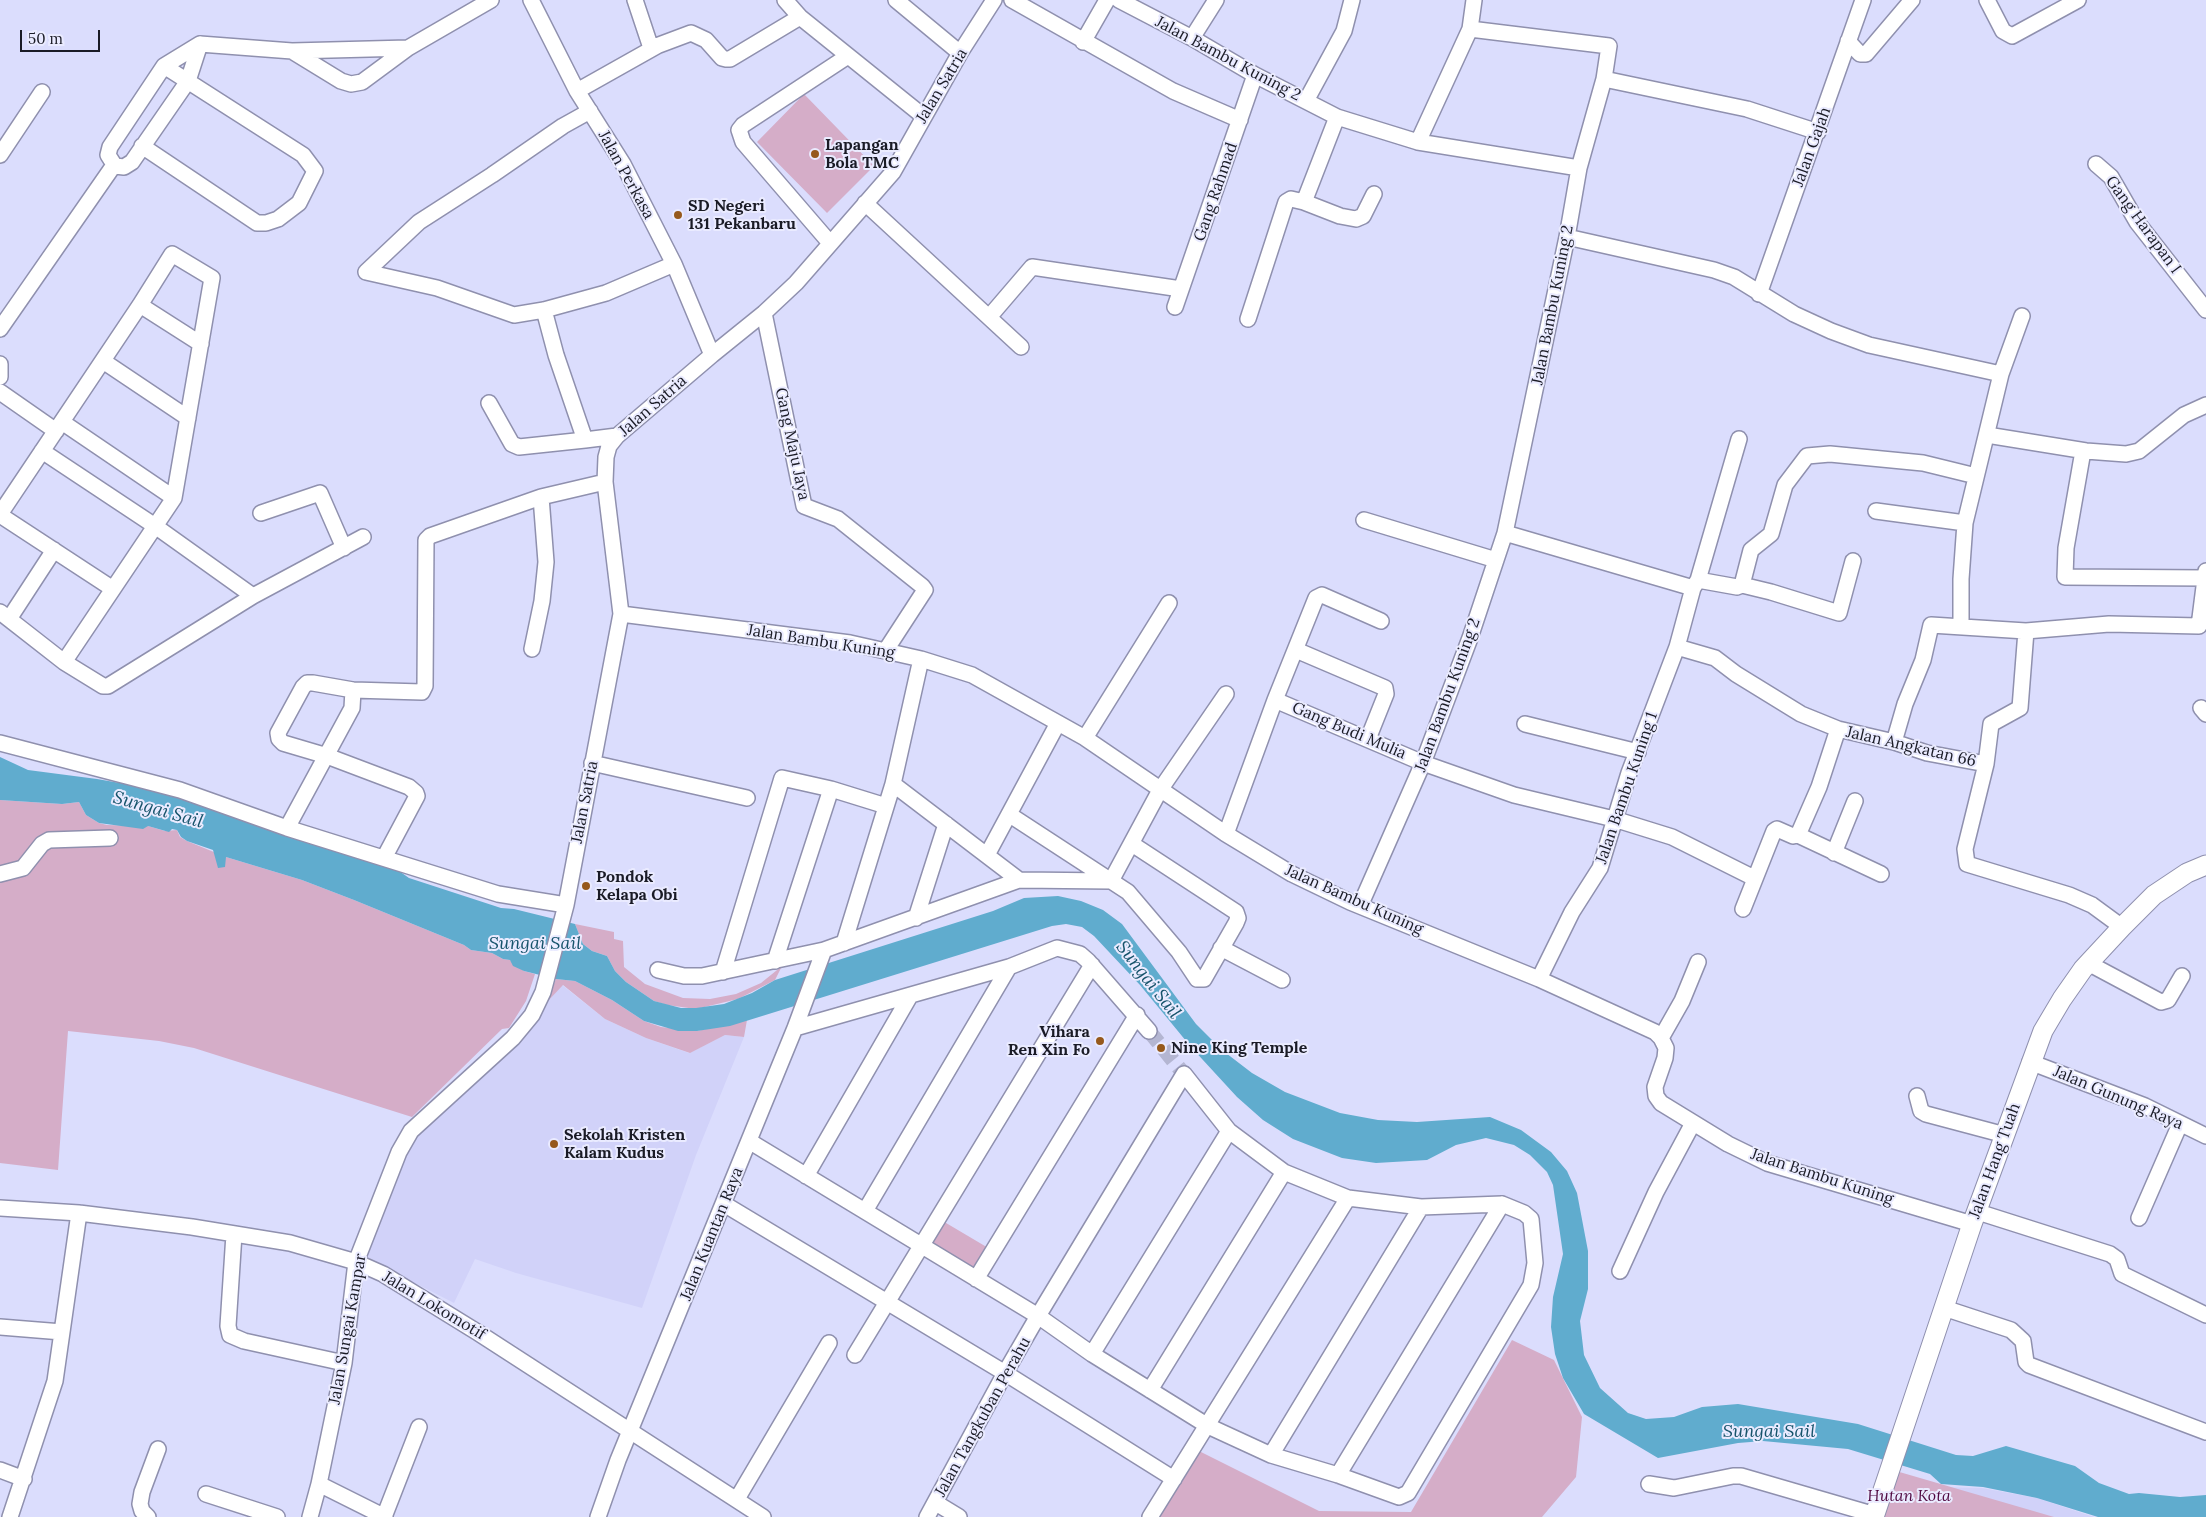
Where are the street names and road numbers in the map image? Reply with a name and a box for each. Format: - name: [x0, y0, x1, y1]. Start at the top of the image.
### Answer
- street label: Jalan Bambu Kuning 2: [1152, 13, 1304, 105]
- street label: Jalan Satria: [912, 45, 972, 127]
- street label: Jalan Gajah: [1789, 105, 1835, 189]
- street label: Jalan Perkasa: [594, 127, 658, 223]
- street label: Gang Rahmad: [1190, 140, 1242, 244]
- street label: Gang Harapan I: [2101, 172, 2185, 278]
- street label: Jalan Bambu Kuning 2: [1528, 224, 1578, 386]
- street label: Jalan Satria: [615, 371, 691, 441]
- street label: Gang Maju Jaya: [771, 386, 813, 502]
- street label: Jalan Bambu Kuning 2: [1411, 616, 1485, 774]
- street label: Jalan Bambu Kuning: [746, 621, 896, 663]
- street label: Gang Budi Mulia: [1289, 698, 1409, 764]
- street label: Jalan Bambu Kuning 1: [1592, 710, 1662, 866]
- street label: Jalan Angkatan 66: [1844, 723, 1978, 771]
- street label: Jalan Satria: [568, 759, 602, 845]
- street label: Jalan Bambu Kuning: [1282, 861, 1426, 939]
- street label: Jalan Gunung Raya: [2050, 1062, 2186, 1134]
- street label: Jalan Hang Tuah: [1965, 1101, 2025, 1221]
- street label: Jalan Bambu Kuning: [1748, 1145, 1896, 1209]
- street label: Jalan Kuantan Raya: [677, 1165, 747, 1303]
- street label: Jalan Sungai Kampar: [325, 1252, 371, 1406]
- street label: Jalan Lokomotif: [379, 1268, 489, 1344]
- street label: Jalan Tangkuban Perahu: [931, 1334, 1035, 1500]

